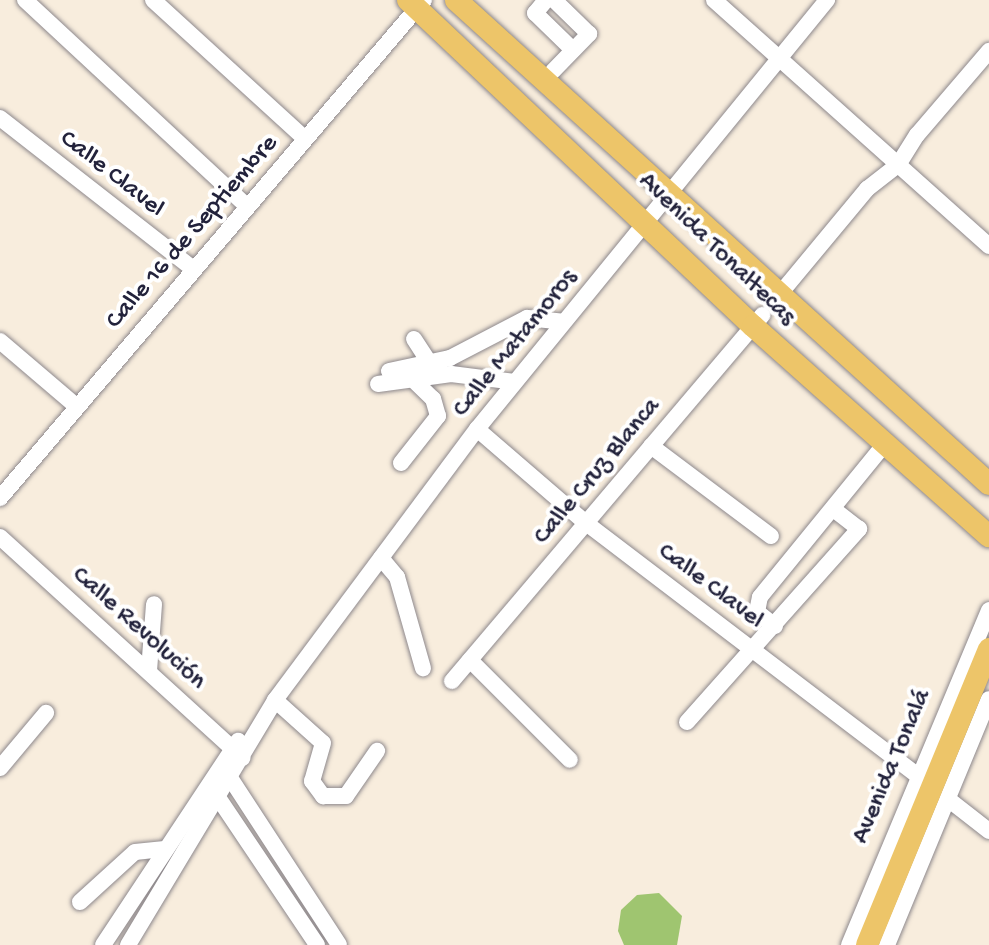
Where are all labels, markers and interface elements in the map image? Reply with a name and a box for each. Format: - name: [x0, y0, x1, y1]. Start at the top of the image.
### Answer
- street label: Calle Clavel: [52, 124, 170, 226]
- street label: Calle 16 de Septiembre: [100, 130, 286, 336]
- street label: Avenida Tonaltecas: [631, 167, 801, 333]
- street label: Calle Matamoros: [447, 264, 585, 424]
- street label: Calle Cruz Blanca: [528, 392, 668, 552]
- street label: Calle Clavel: [651, 537, 769, 637]
- street label: Calle Revolución: [64, 561, 212, 697]
- street label: Avenida Tonalá: [847, 685, 939, 849]

